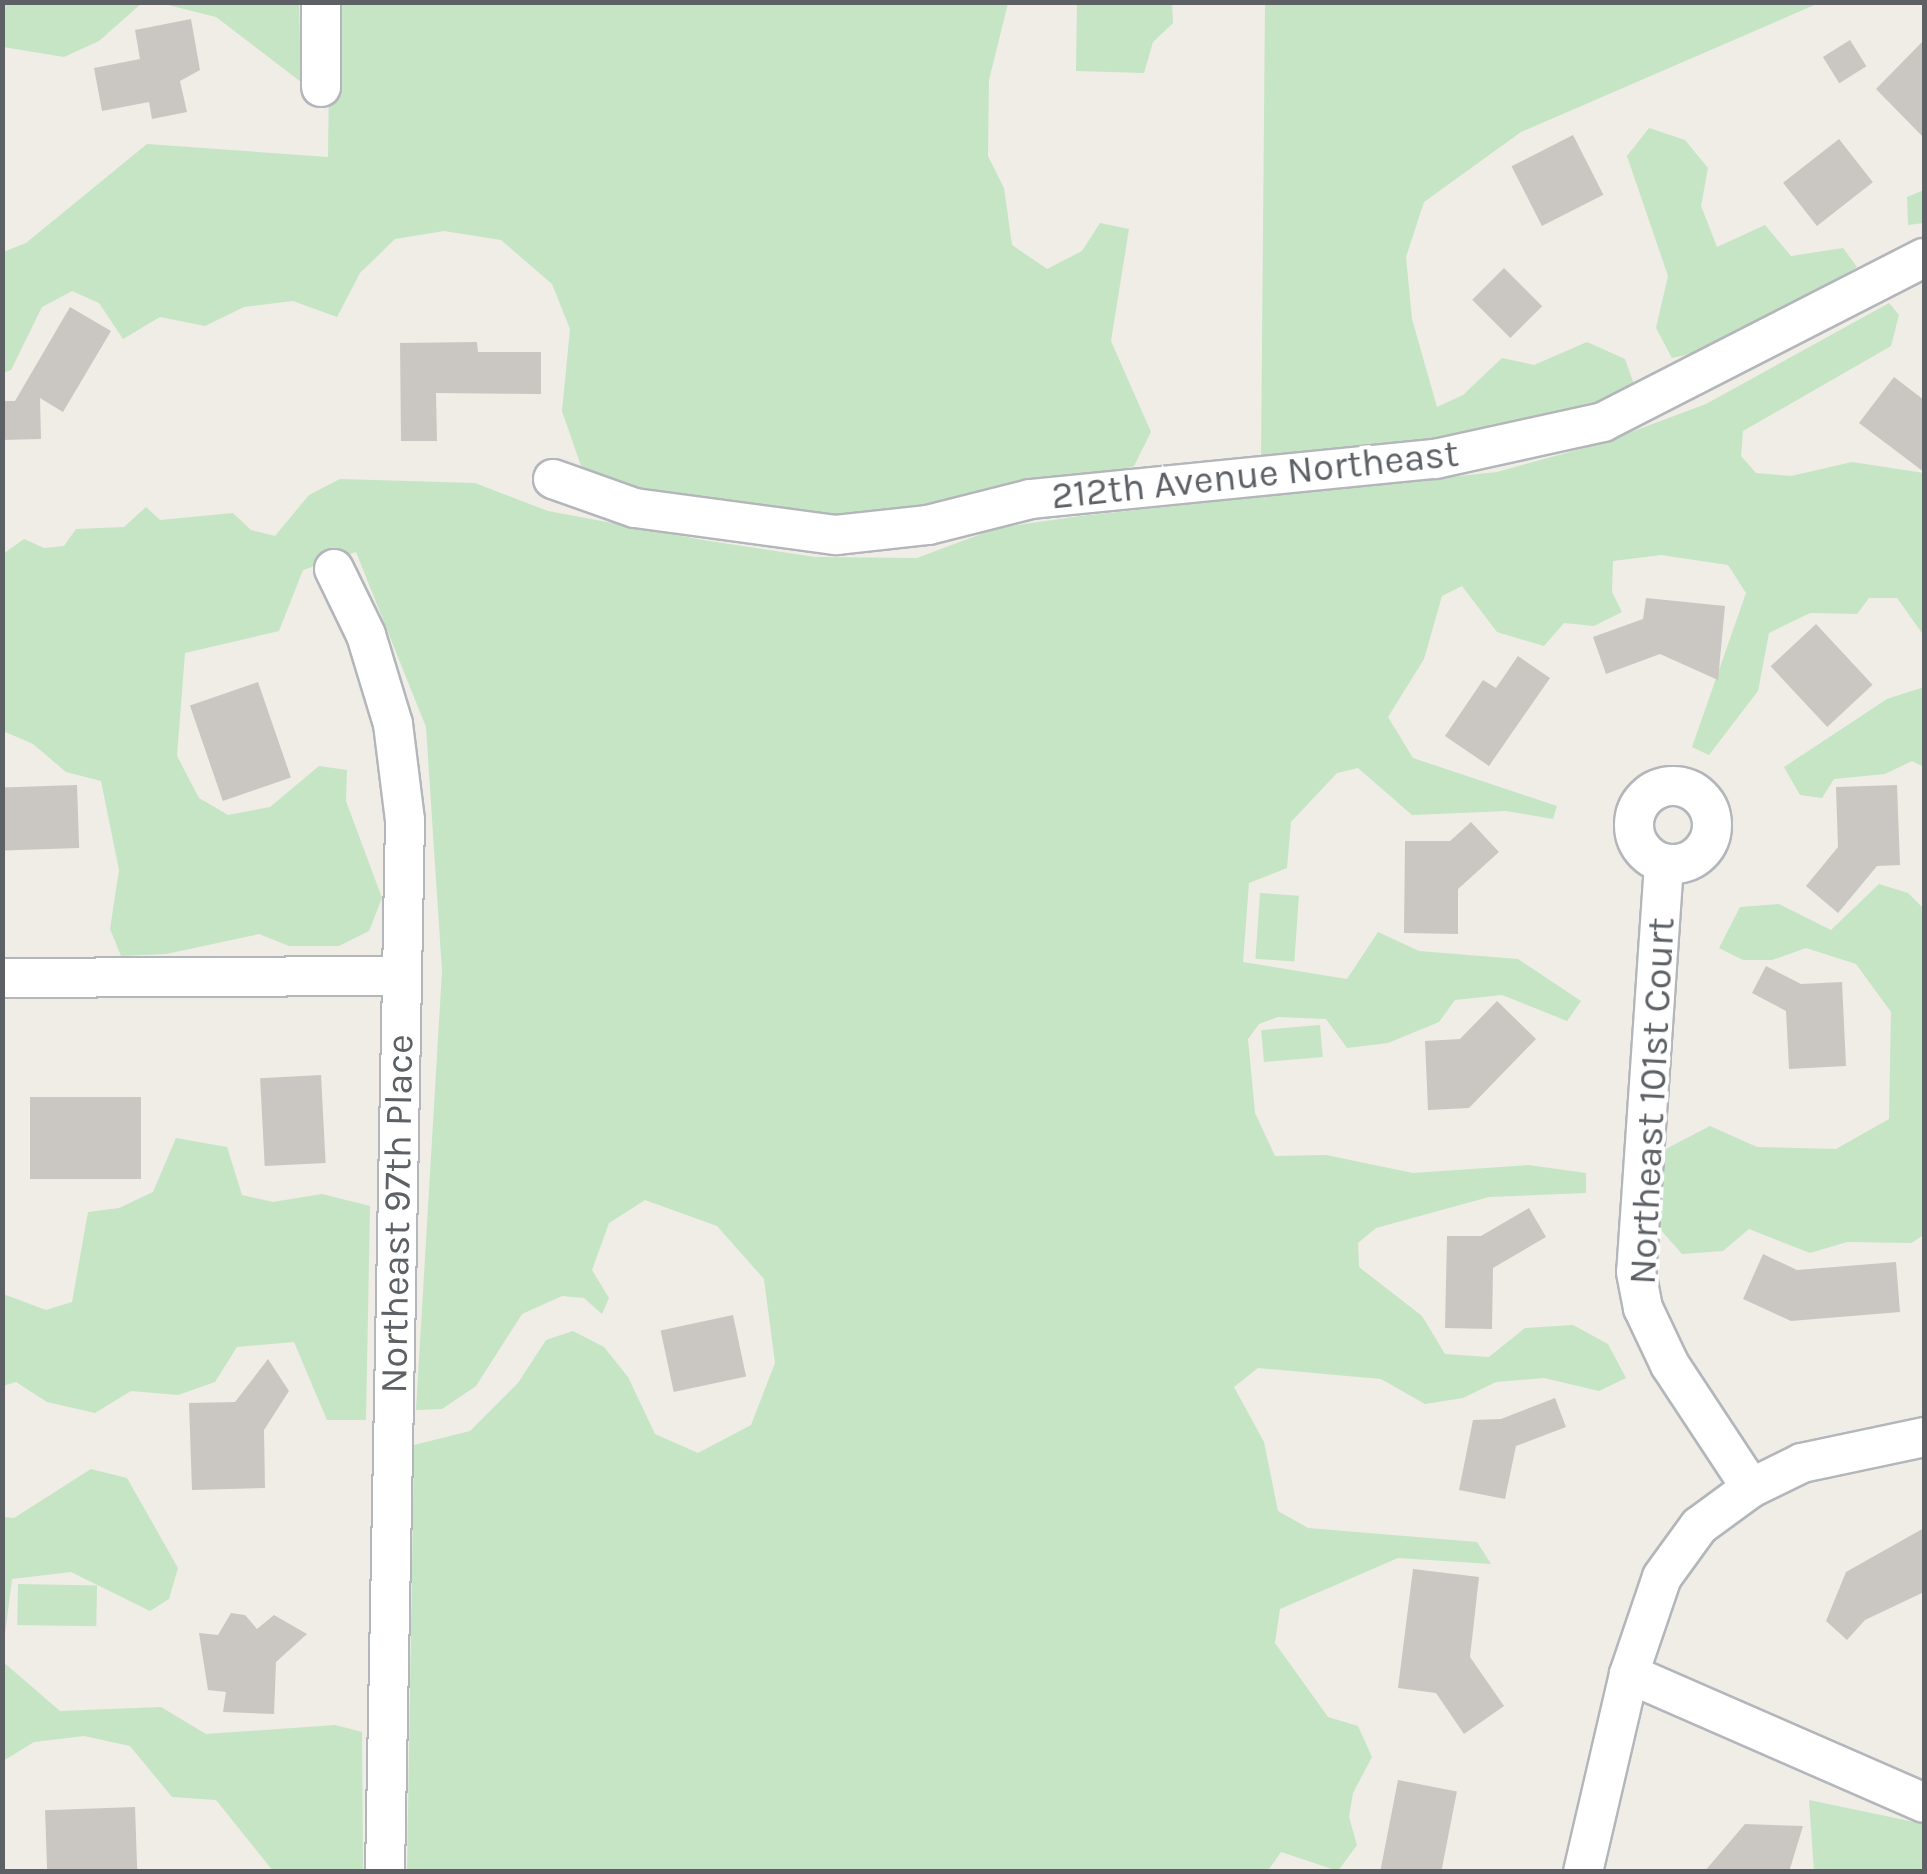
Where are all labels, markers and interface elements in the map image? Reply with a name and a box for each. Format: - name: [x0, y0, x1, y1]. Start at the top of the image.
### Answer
- street label: 212th Avenue Northeast: [1049, 431, 1461, 519]
- street label: Northeast 101st Court: [1620, 916, 1684, 1286]
- street label: Northeast 97th Place: [371, 1034, 423, 1394]

